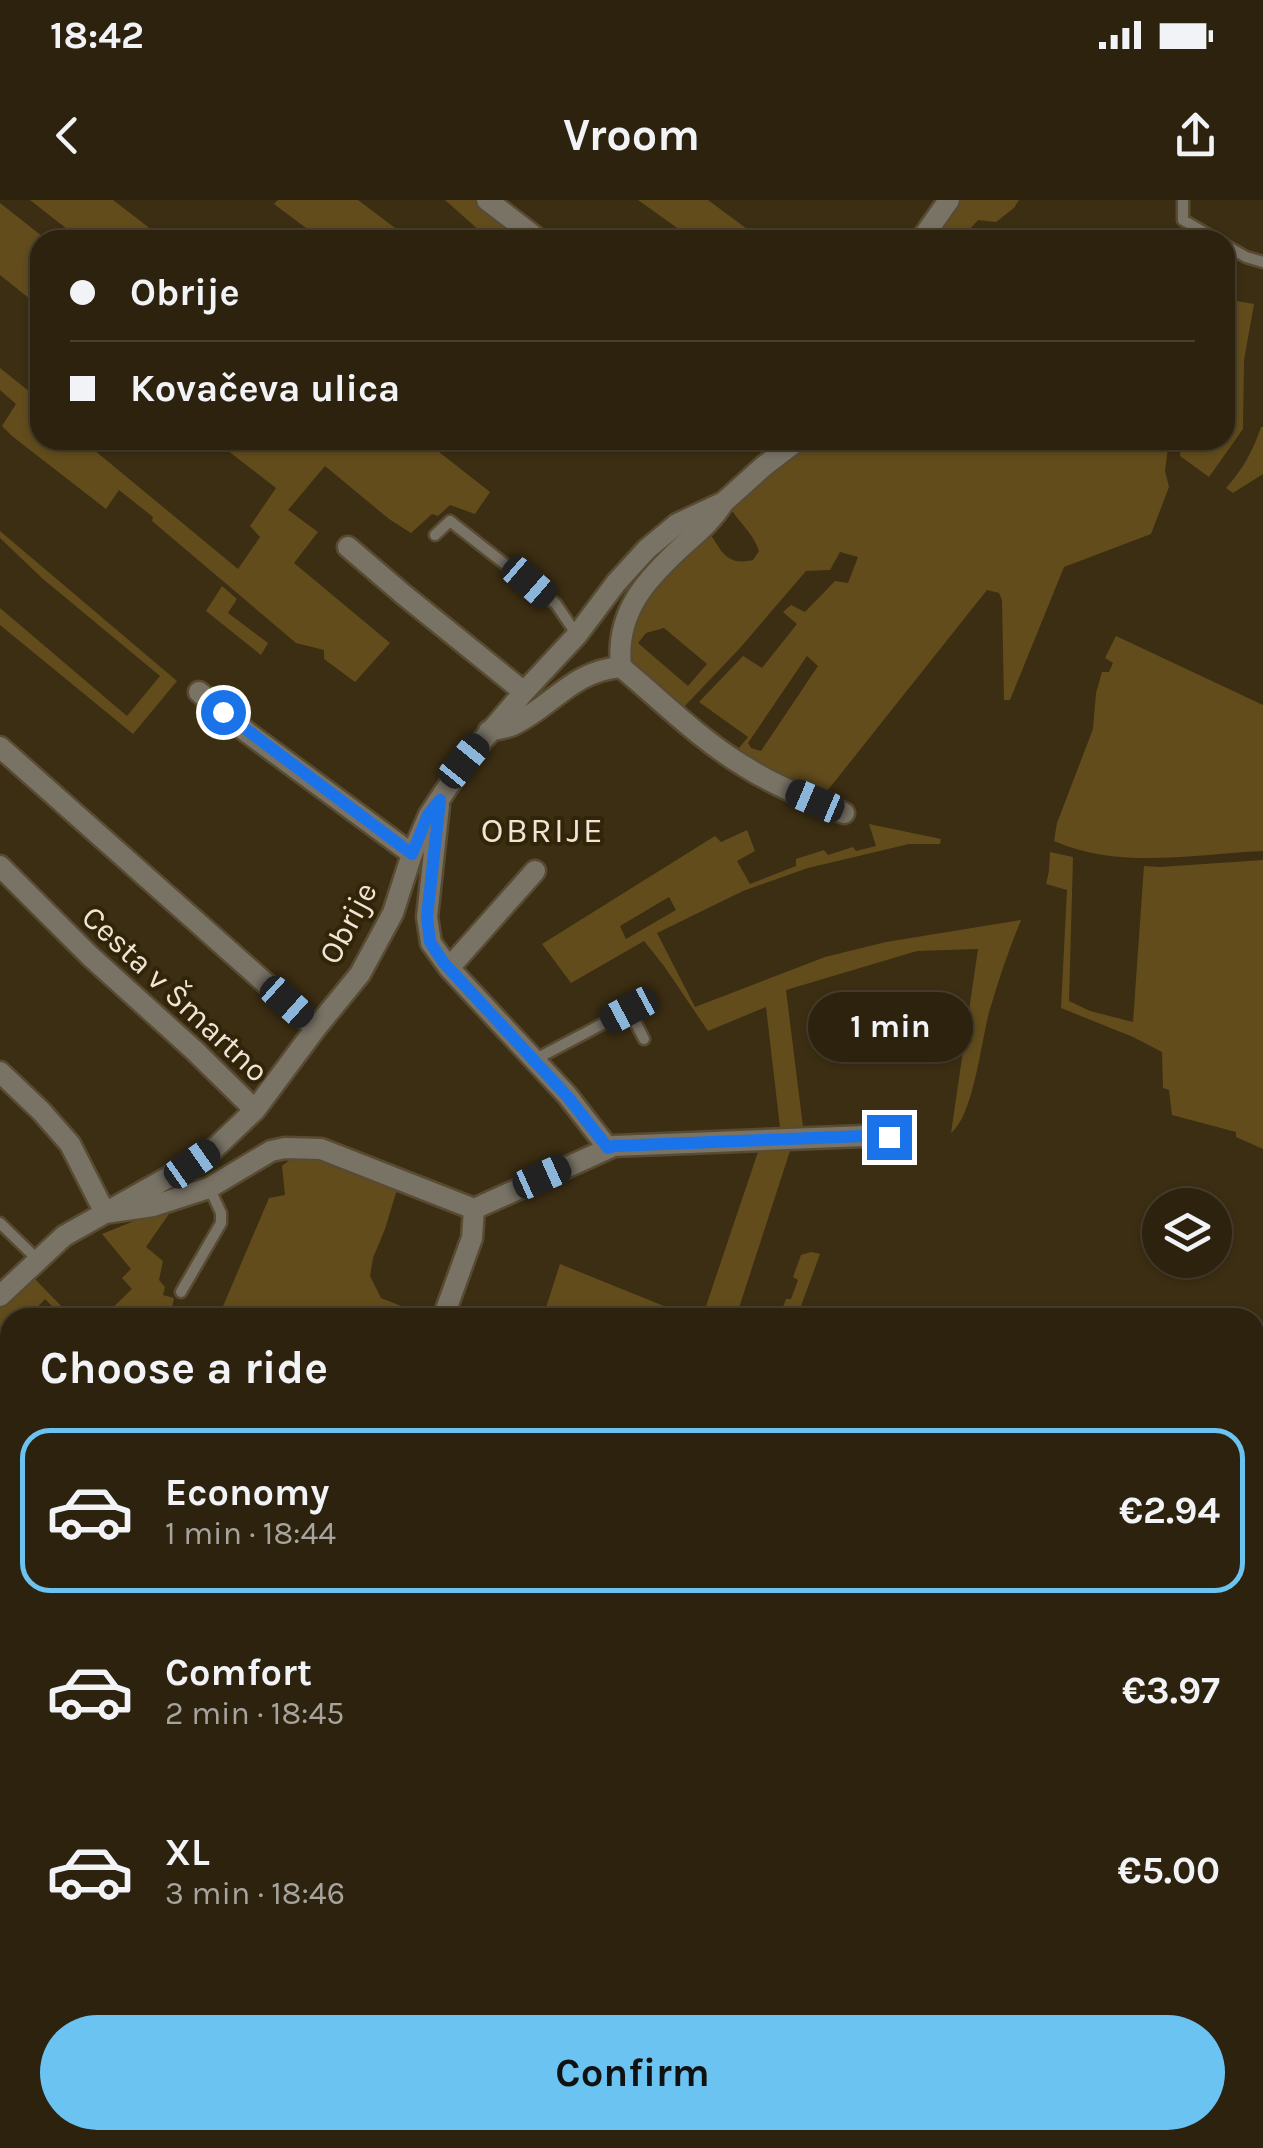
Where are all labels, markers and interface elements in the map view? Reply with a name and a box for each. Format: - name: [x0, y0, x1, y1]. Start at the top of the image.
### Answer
- text: 18:42: [50, 13, 144, 58]
- icon: back: [40, 108, 95, 163]
- icon: share: [1168, 108, 1223, 163]
- text: Vroom: [563, 109, 700, 161]
- text: Obrije: [130, 270, 240, 315]
- text: Kovačeva ulica: [130, 366, 400, 411]
- car: [497, 551, 561, 613]
- route start: [201, 690, 246, 735]
- car: [433, 728, 495, 794]
- car: [782, 775, 848, 827]
- district label: OBRIJE: [481, 810, 605, 851]
- street label: Obrije: [311, 876, 385, 970]
- street label: Cesta v Šmartno: [74, 898, 276, 1090]
- car: [255, 971, 319, 1033]
- car: [595, 983, 663, 1037]
- callout: 1 min: [806, 992, 972, 1062]
- text: 1 min: [850, 1008, 931, 1045]
- route end: [867, 1115, 912, 1160]
- car: [159, 1135, 225, 1193]
- car: [508, 1151, 576, 1203]
- map controls: [1142, 1188, 1232, 1278]
- button: layers: [1142, 1188, 1232, 1278]
- text: Choose a ride: [40, 1342, 328, 1394]
- icon: car: [45, 1466, 135, 1556]
- text: Economy: [165, 1470, 329, 1515]
- text: €2.94: [1119, 1488, 1220, 1533]
- text: 1 min · 18:44: [165, 1515, 336, 1552]
- icon: car: [45, 1646, 135, 1736]
- text: Comfort: [165, 1650, 312, 1695]
- text: €3.97: [1122, 1668, 1220, 1713]
- text: 2 min · 18:45: [165, 1695, 344, 1732]
- icon: car: [45, 1826, 135, 1916]
- text: XL: [165, 1830, 210, 1875]
- text: €5.00: [1118, 1848, 1220, 1893]
- text: 3 min · 18:46: [165, 1875, 345, 1912]
- button: Confirm: [40, 2015, 1225, 2130]

